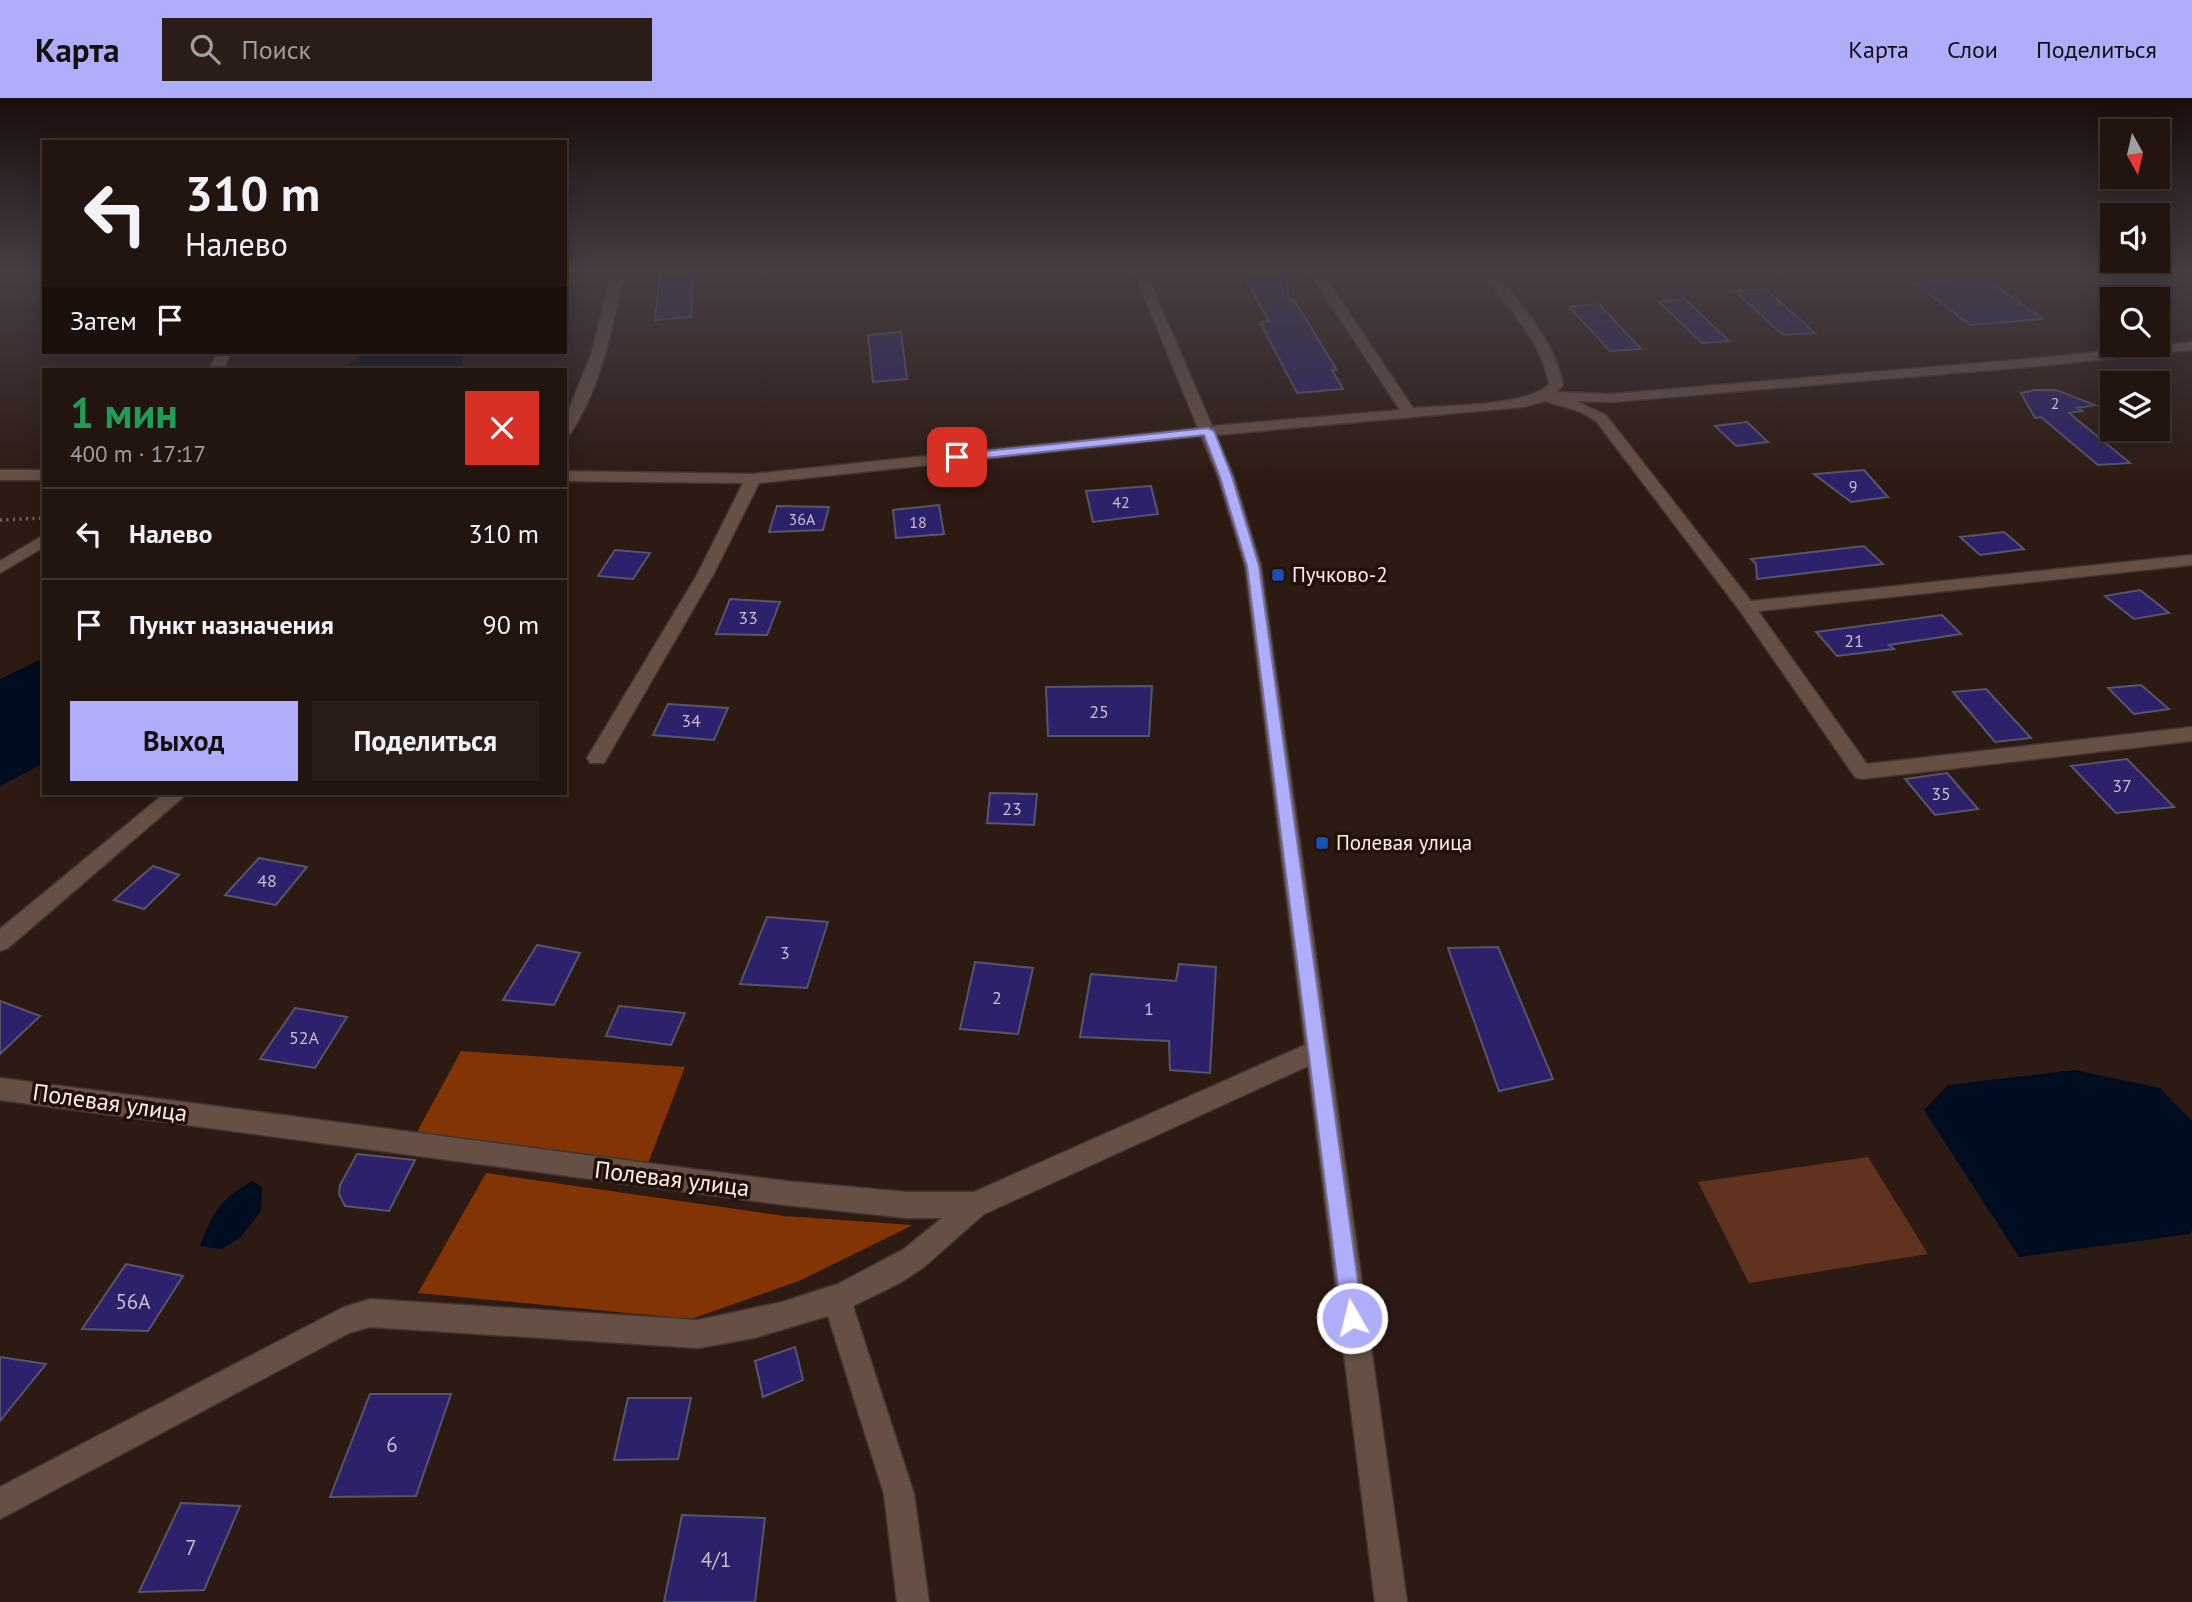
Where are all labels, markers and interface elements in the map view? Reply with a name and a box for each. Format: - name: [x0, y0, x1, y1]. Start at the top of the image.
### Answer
- search box: [162, 18, 652, 81]
- text: Карта: [35, 28, 120, 71]
- icon: search: [186, 30, 224, 68]
- text: Поиск: [242, 33, 311, 66]
- text: Карта: [1848, 34, 1909, 65]
- text: Слои: [1947, 34, 1998, 65]
- text: Поделиться: [2036, 34, 2157, 65]
- north arrow: [2100, 119, 2170, 189]
- map controls: [2100, 119, 2170, 441]
- text: 310 m: [185, 161, 320, 225]
- icon: left: [70, 168, 161, 259]
- button: sound: [2100, 203, 2170, 273]
- text: Налево: [185, 223, 288, 265]
- button: search: [2100, 287, 2170, 357]
- icon: arrive: [151, 301, 189, 339]
- text: Затем: [70, 304, 137, 337]
- button: layers: [2100, 371, 2170, 441]
- text: 1 мин: [70, 385, 178, 440]
- button: close: [465, 391, 539, 465]
- house number: 2: [2051, 393, 2059, 413]
- pin: [927, 427, 987, 487]
- icon: arrive: [938, 438, 976, 476]
- text: 400 m · 17:17: [70, 439, 206, 468]
- house number: 9: [1849, 476, 1857, 496]
- house number: 42: [1112, 492, 1130, 512]
- house number: 36А: [789, 509, 816, 529]
- house number: 18: [909, 512, 927, 532]
- icon: left: [70, 515, 108, 553]
- text: Налево: [129, 517, 213, 550]
- text: 310 m: [468, 517, 539, 550]
- place label: Пучково-2: [1292, 561, 1388, 588]
- marker: Пучково-2: [1270, 567, 1286, 583]
- icon: arrive: [70, 606, 108, 644]
- house number: 33: [738, 606, 758, 629]
- text: Пункт назначения: [129, 608, 334, 641]
- text: 90 m: [483, 608, 539, 641]
- house number: 21: [1844, 629, 1864, 652]
- house number: 25: [1089, 700, 1109, 723]
- button: Выход: [70, 701, 298, 781]
- button: Поделиться: [312, 701, 539, 781]
- house number: 34: [681, 709, 701, 732]
- house number: 37: [2112, 774, 2132, 797]
- house number: 35: [1931, 782, 1951, 805]
- house number: 23: [1002, 797, 1022, 820]
- place label: Полевая улица: [1336, 829, 1472, 856]
- marker: Полевая улица: [1314, 835, 1330, 851]
- house number: 48: [257, 869, 277, 892]
- house number: 3: [780, 941, 790, 964]
- house number: 2: [992, 986, 1002, 1009]
- house number: 1: [1144, 997, 1154, 1020]
- house number: 52А: [289, 1026, 320, 1049]
- street label: Полевая улица: [31, 1076, 189, 1129]
- street label: Полевая улица: [593, 1154, 751, 1203]
- position arrow: [1315, 1281, 1389, 1355]
- house number: 56А: [115, 1288, 151, 1315]
- house number: 6: [386, 1431, 398, 1458]
- house number: 7: [185, 1534, 197, 1561]
- house number: 4/1: [701, 1546, 731, 1573]

